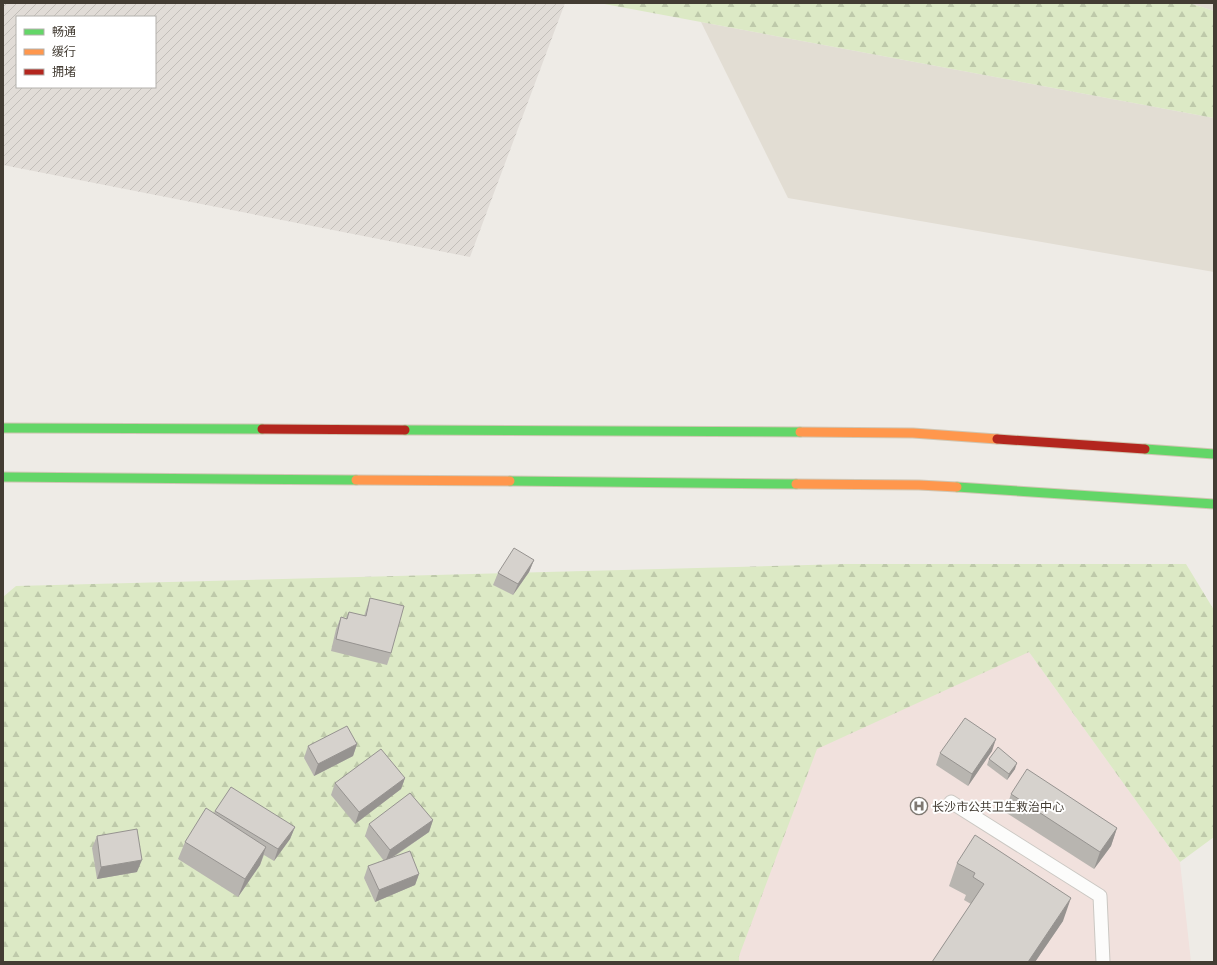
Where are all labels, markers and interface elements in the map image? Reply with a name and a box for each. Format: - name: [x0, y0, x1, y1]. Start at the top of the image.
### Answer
- legend: [16, 16, 156, 88]
- text: 畅通: [52, 24, 76, 39]
- text: 缓行: [52, 44, 76, 59]
- text: 拥堵: [52, 64, 76, 79]
- hospital icon: 长沙市公共卫生救治中心: [909, 796, 929, 816]
- place label: 长沙市公共卫生救治中心: [932, 799, 1064, 814]

